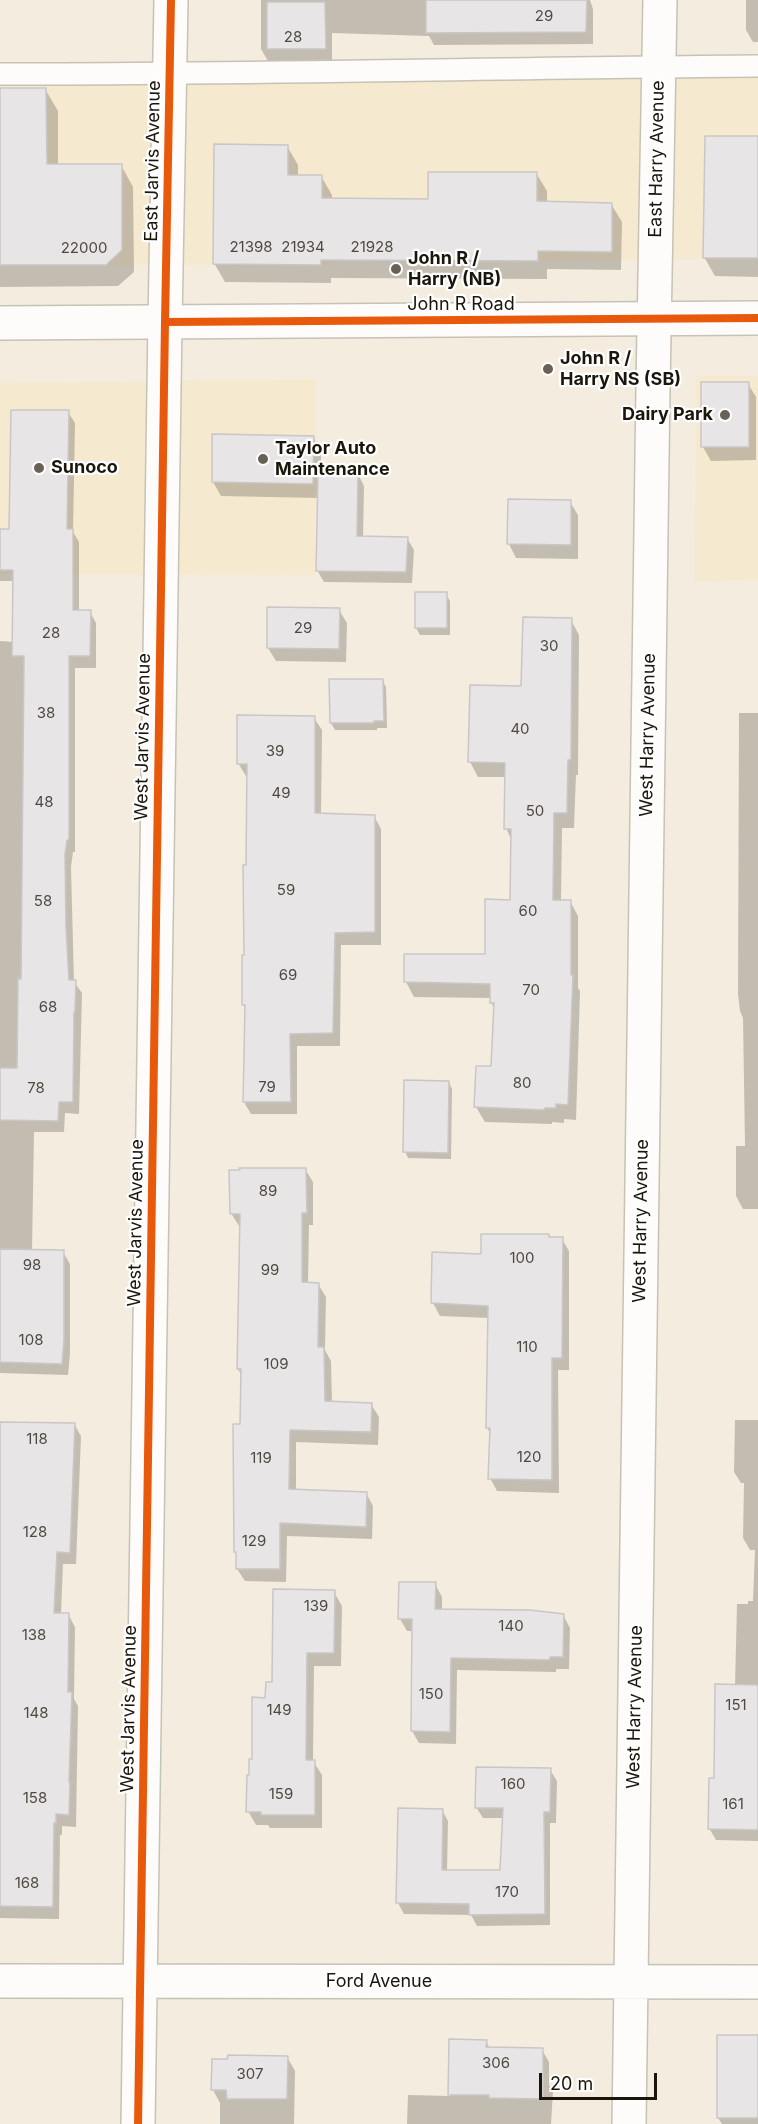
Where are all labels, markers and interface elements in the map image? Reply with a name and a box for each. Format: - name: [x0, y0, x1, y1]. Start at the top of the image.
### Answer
- house number: 29: [535, 7, 553, 25]
- house number: 28: [284, 28, 302, 46]
- street label: East Jarvis Avenue: [141, 80, 165, 242]
- street label: East Harry Avenue: [645, 80, 669, 238]
- house number: 21398: [229, 238, 273, 256]
- house number: 21934: [281, 238, 325, 256]
- house number: 21928: [351, 238, 393, 256]
- house number: 22000: [61, 239, 107, 257]
- place label: John R / Harry (NB): [408, 248, 501, 290]
- marker: John R / Harry (NB): [389, 262, 403, 276]
- street label: John R Road: [407, 294, 515, 316]
- place label: John R / Harry NS (SB): [560, 348, 681, 391]
- marker: John R / Harry NS (SB): [541, 362, 555, 376]
- place label: Dairy Park: [622, 404, 713, 426]
- marker: Dairy Park: [718, 408, 732, 422]
- place label: Taylor Auto Maintenance: [275, 438, 390, 480]
- marker: Taylor Auto Maintenance: [256, 452, 270, 466]
- place label: Sunoco: [51, 457, 118, 479]
- marker: Sunoco: [32, 461, 46, 475]
- house number: 29: [294, 619, 312, 637]
- house number: 28: [42, 624, 60, 642]
- house number: 30: [540, 637, 558, 655]
- street label: West Jarvis Avenue: [131, 653, 155, 821]
- street label: West Harry Avenue: [636, 653, 660, 817]
- house number: 38: [37, 704, 55, 722]
- house number: 40: [510, 720, 530, 738]
- house number: 39: [266, 742, 284, 760]
- house number: 49: [272, 784, 290, 802]
- house number: 48: [35, 793, 53, 811]
- house number: 50: [526, 802, 544, 820]
- house number: 59: [277, 881, 295, 899]
- house number: 58: [34, 892, 52, 910]
- house number: 60: [519, 902, 537, 920]
- house number: 69: [279, 966, 297, 984]
- house number: 70: [522, 981, 540, 999]
- house number: 68: [39, 998, 57, 1016]
- house number: 80: [513, 1074, 531, 1092]
- house number: 79: [258, 1078, 276, 1096]
- house number: 78: [27, 1079, 45, 1097]
- street label: West Jarvis Avenue: [124, 1139, 148, 1307]
- street label: West Harry Avenue: [629, 1139, 653, 1303]
- house number: 89: [259, 1182, 277, 1200]
- house number: 100: [509, 1249, 535, 1267]
- house number: 98: [23, 1256, 41, 1274]
- house number: 99: [261, 1261, 279, 1279]
- house number: 108: [19, 1331, 43, 1349]
- house number: 110: [516, 1338, 538, 1356]
- house number: 109: [264, 1355, 288, 1373]
- house number: 118: [26, 1430, 48, 1448]
- house number: 120: [517, 1448, 541, 1466]
- house number: 119: [250, 1449, 272, 1467]
- house number: 128: [23, 1523, 47, 1541]
- house number: 129: [242, 1532, 266, 1550]
- house number: 139: [304, 1597, 328, 1615]
- house number: 140: [498, 1617, 524, 1635]
- street label: West Jarvis Avenue: [117, 1625, 141, 1793]
- street label: West Harry Avenue: [623, 1625, 647, 1789]
- house number: 138: [22, 1626, 46, 1644]
- house number: 150: [419, 1685, 443, 1703]
- house number: 151: [725, 1696, 747, 1714]
- house number: 149: [266, 1701, 292, 1719]
- house number: 148: [23, 1704, 49, 1722]
- house number: 160: [501, 1775, 525, 1793]
- house number: 159: [269, 1785, 293, 1803]
- house number: 158: [23, 1789, 47, 1807]
- house number: 161: [722, 1795, 744, 1813]
- house number: 168: [15, 1874, 39, 1892]
- house number: 170: [495, 1883, 519, 1901]
- street label: Ford Avenue: [326, 1971, 432, 1993]
- house number: 306: [482, 2054, 510, 2072]
- scale bar: [542, 2061, 660, 2099]
- house number: 307: [237, 2065, 263, 2083]
- text: 20 m: [550, 2073, 593, 2094]

